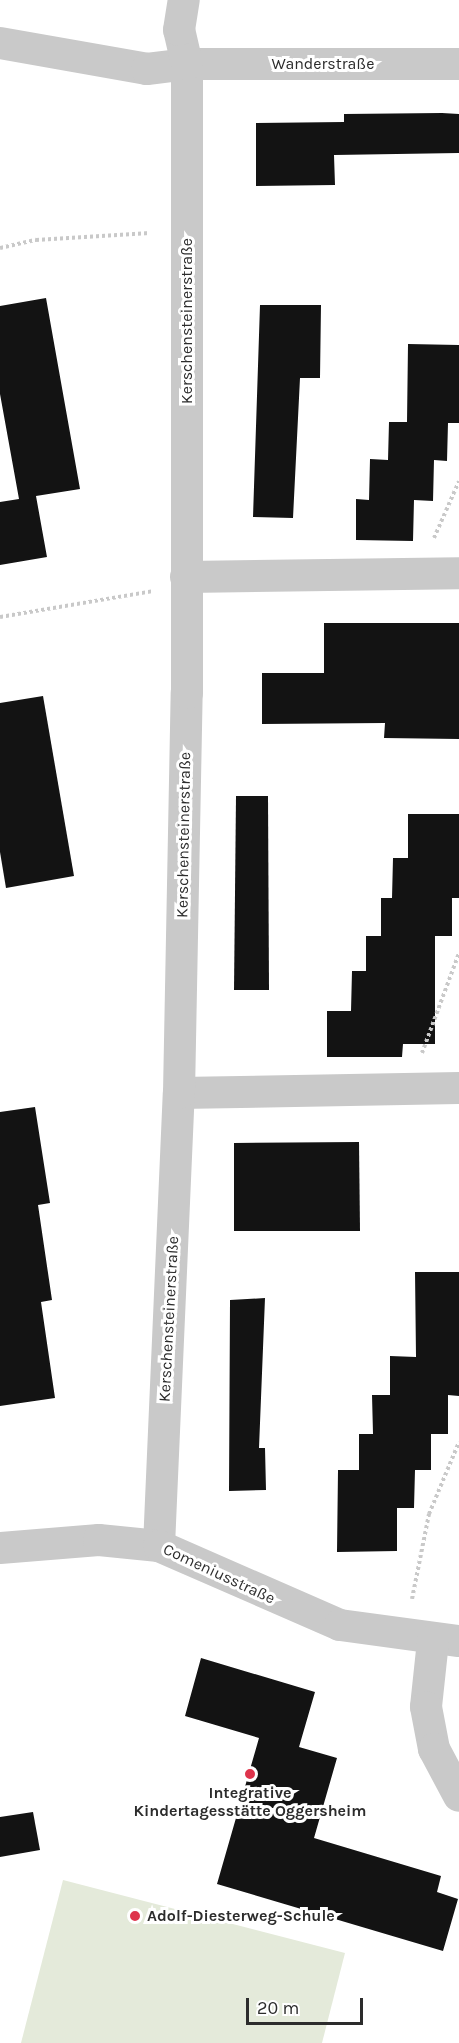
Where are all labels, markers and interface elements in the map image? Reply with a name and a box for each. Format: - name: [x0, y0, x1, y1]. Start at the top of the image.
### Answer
- street label: Wanderstraße: [272, 54, 374, 74]
- street label: Kerschensteinerstraße: [177, 238, 197, 404]
- street label: Kerschensteinerstraße: [173, 752, 195, 918]
- street label: Kerschensteinerstraße: [155, 1236, 183, 1402]
- street label: Comeniusstraße: [160, 1540, 278, 1608]
- marker: Integrative Kindertagesstätte Oggersheim: [243, 1767, 257, 1781]
- place label: Integrative Kindertagesstätte Oggersheim: [133, 1783, 367, 1821]
- place label: Adolf-Diesterweg-Schule: [147, 1906, 335, 1926]
- marker: Adolf-Diesterweg-Schule: [128, 1909, 142, 1923]
- scale bar: [249, 1986, 366, 2024]
- text: 20 m: [257, 1997, 299, 2019]

